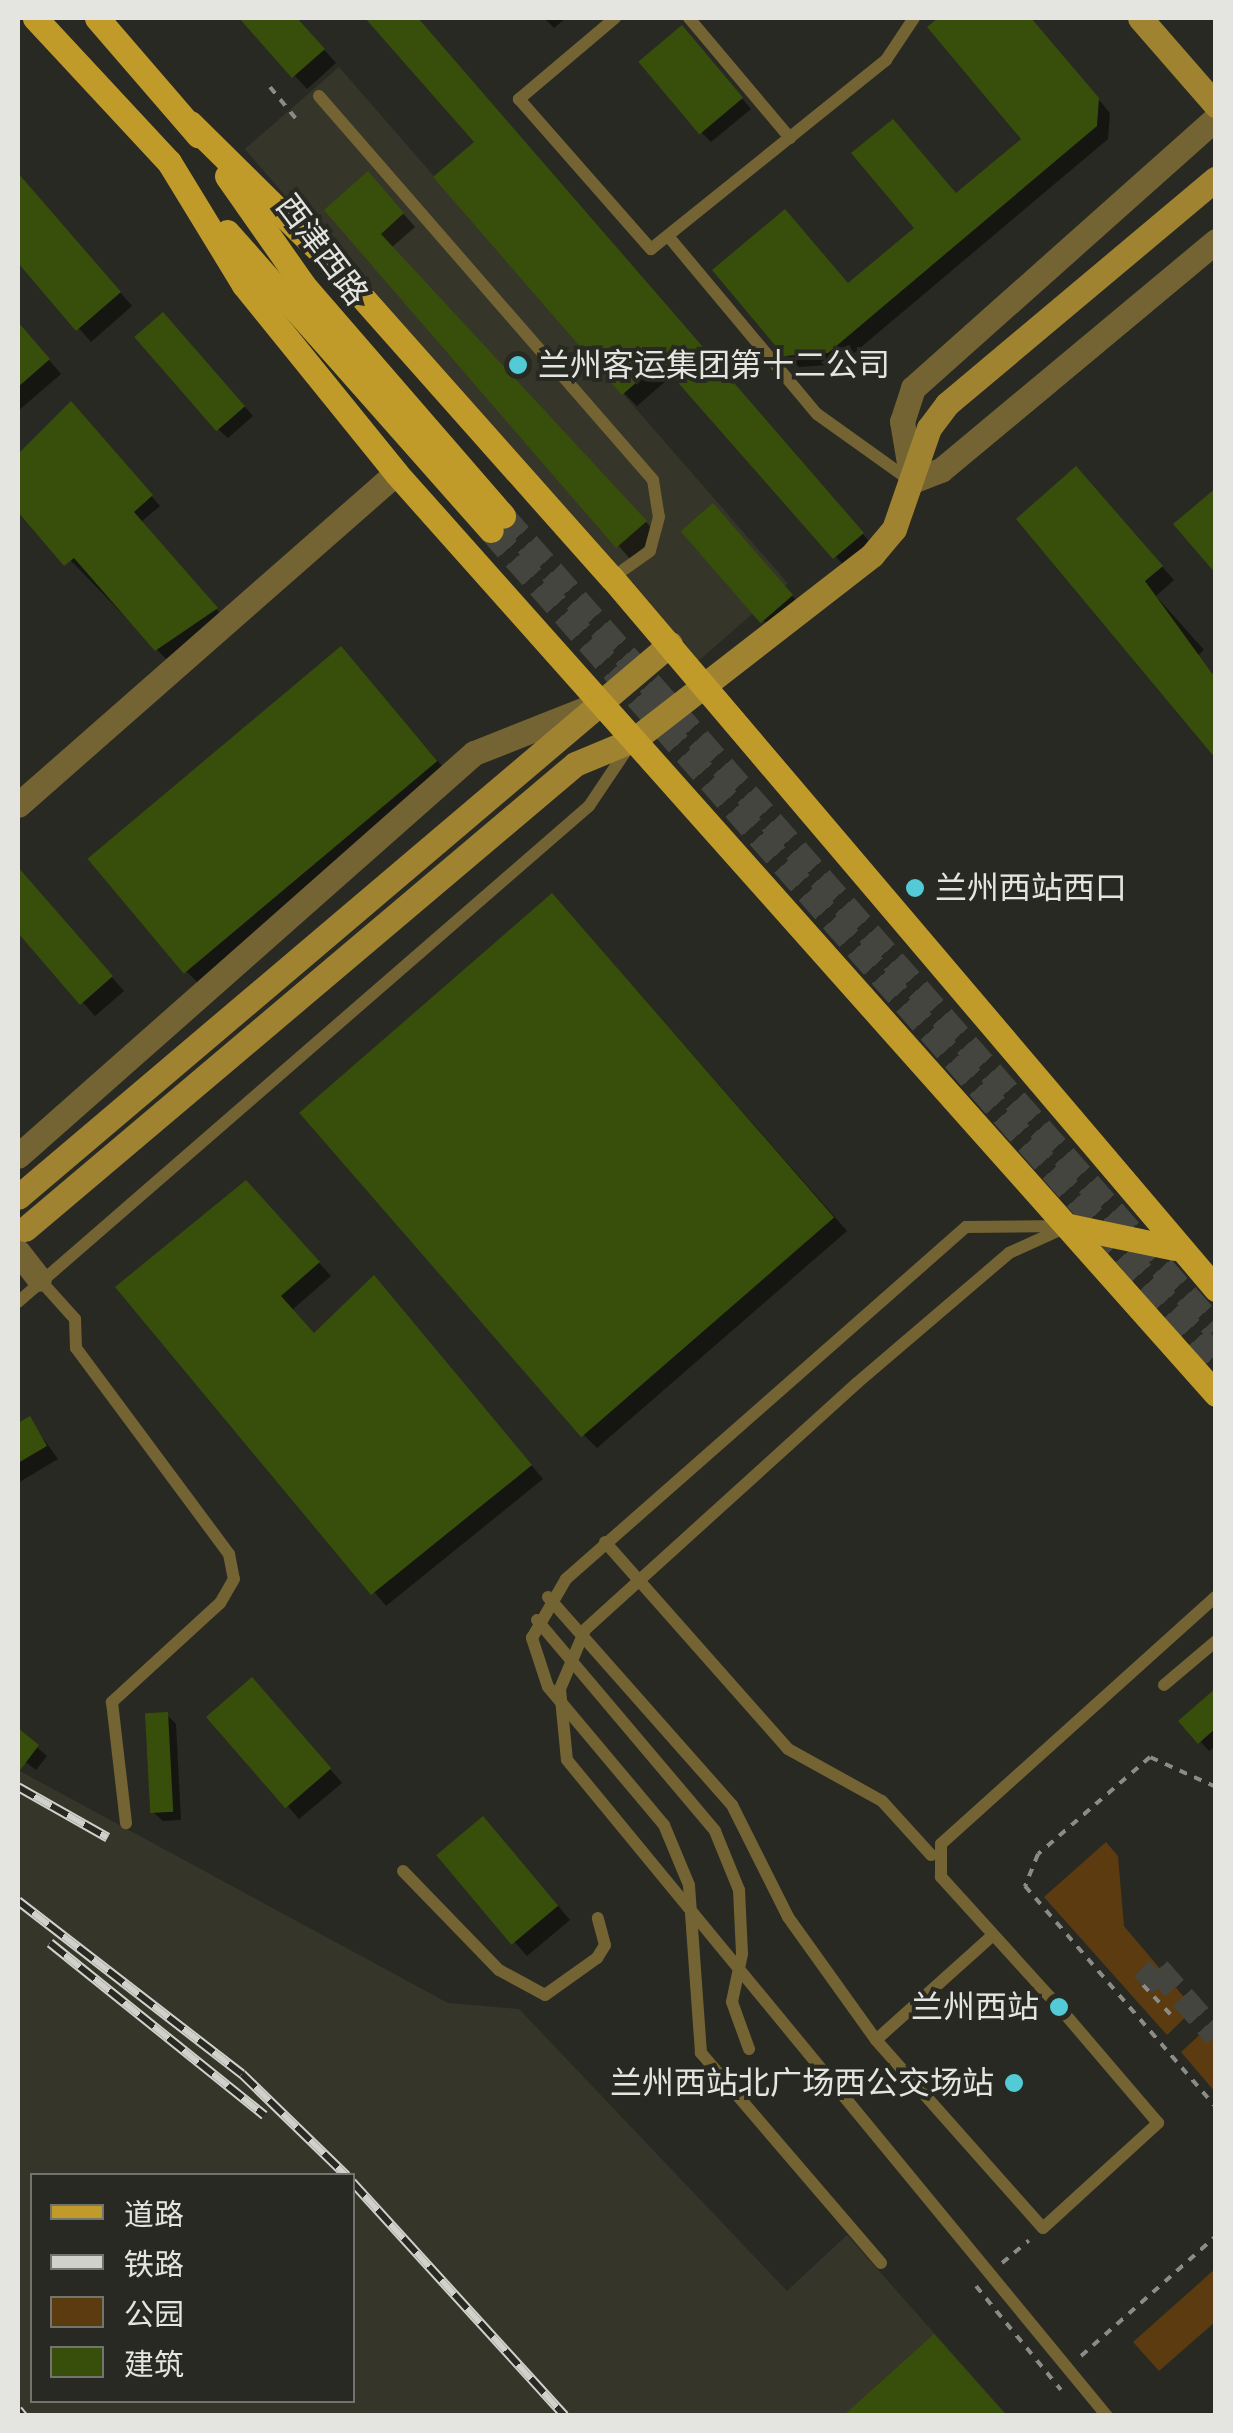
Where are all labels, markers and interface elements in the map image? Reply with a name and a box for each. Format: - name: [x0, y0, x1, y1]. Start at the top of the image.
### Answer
- street label: 西津西路: [268, 187, 376, 313]
- place label: 兰州客运集团第十二公司: [538, 346, 890, 384]
- marker: 兰州客运集团第十二公司: [507, 354, 529, 376]
- place label: 兰州西站西口: [935, 869, 1127, 907]
- marker: 兰州西站西口: [904, 877, 926, 899]
- place label: 兰州西站: [911, 1988, 1039, 2026]
- marker: 兰州西站: [1048, 1996, 1070, 2018]
- place label: 兰州西站北广场西公交场站: [610, 2064, 994, 2102]
- marker: 兰州西站北广场西公交场站: [1003, 2072, 1025, 2094]
- legend: [30, 2173, 355, 2403]
- text: 道路: [124, 2197, 184, 2233]
- text: 铁路: [124, 2247, 184, 2283]
- text: 公园: [124, 2297, 184, 2333]
- text: 建筑: [124, 2347, 184, 2383]

